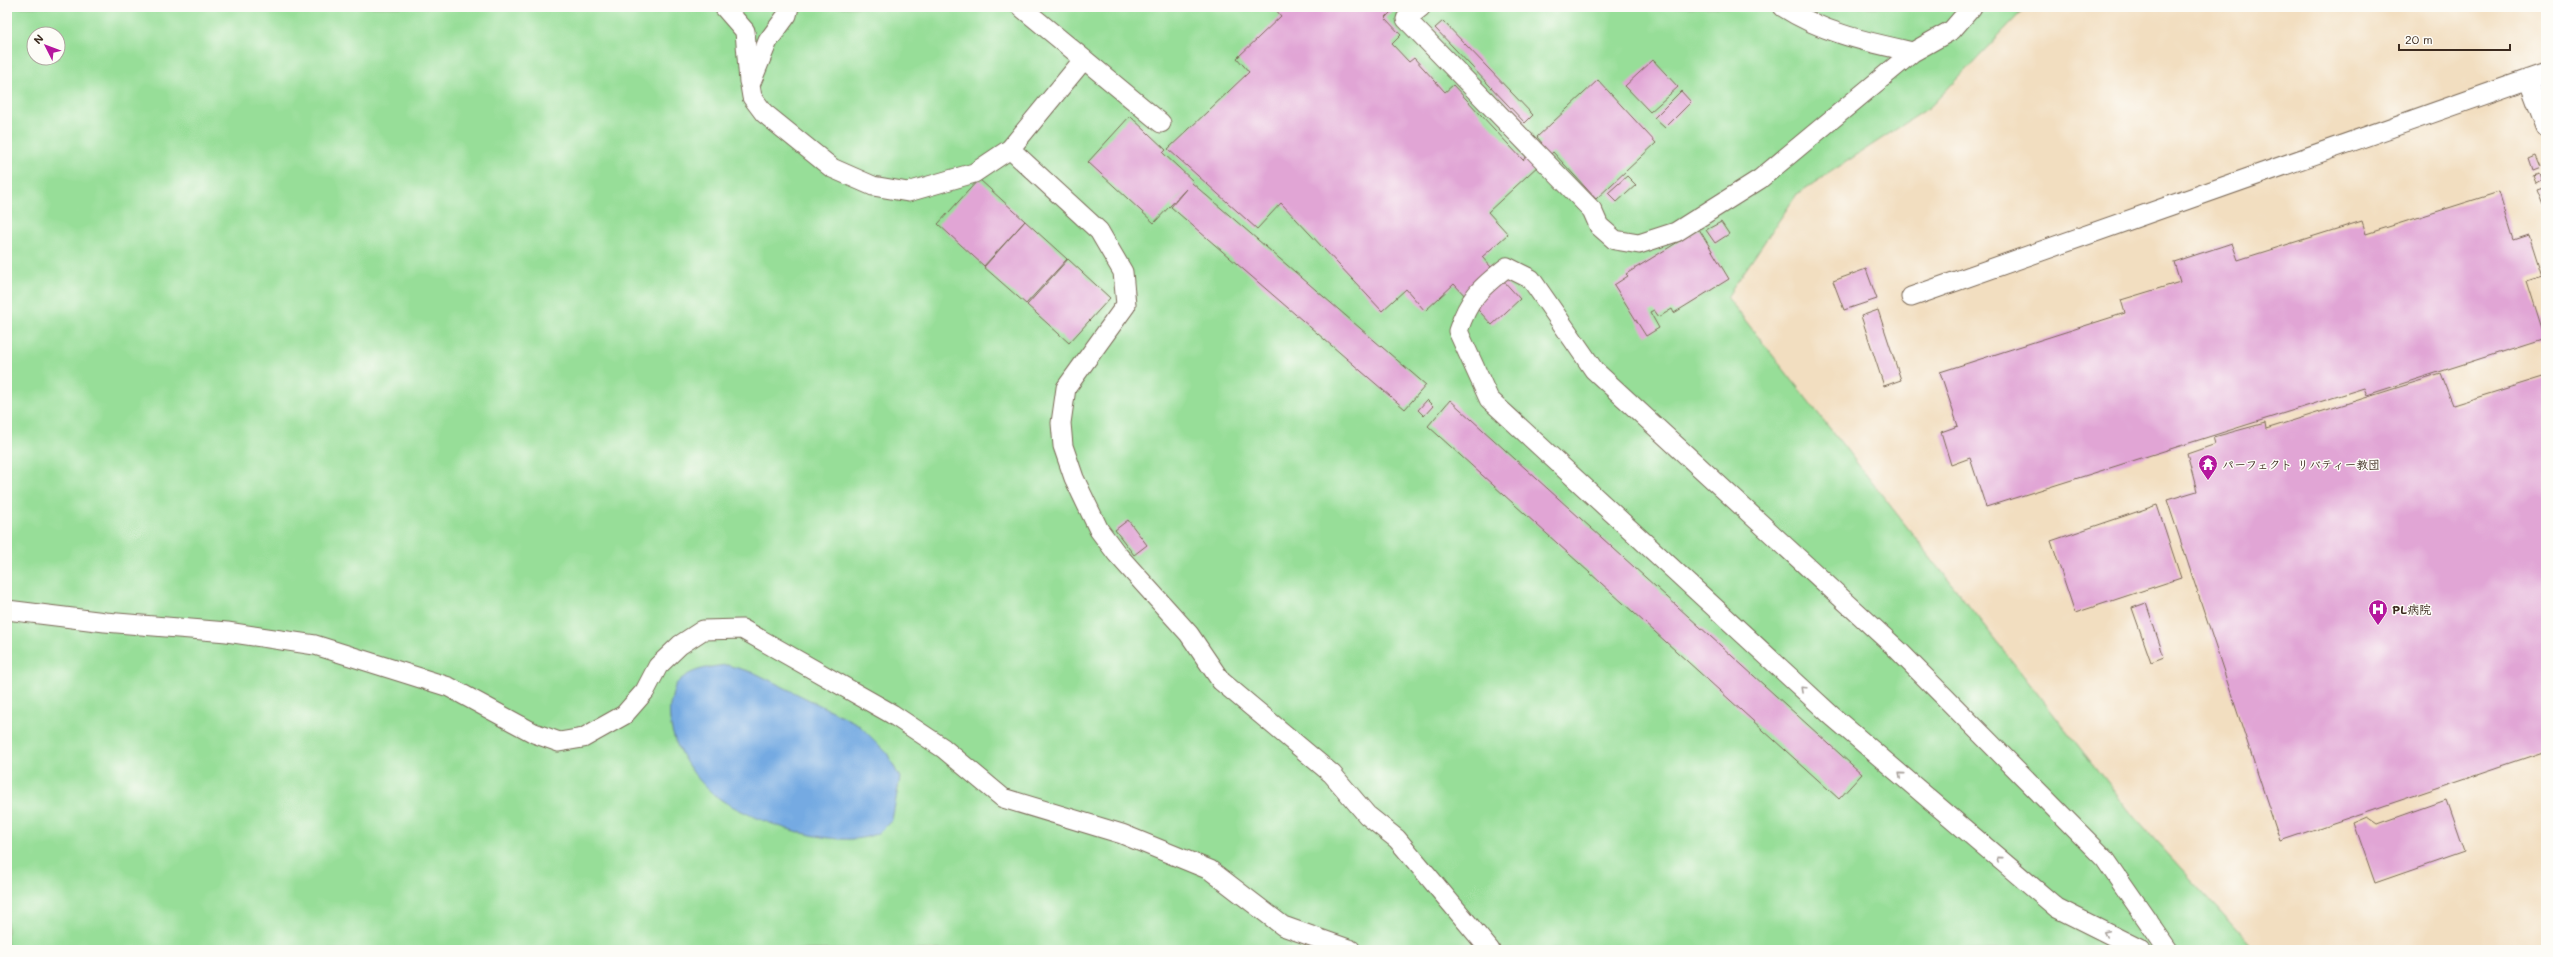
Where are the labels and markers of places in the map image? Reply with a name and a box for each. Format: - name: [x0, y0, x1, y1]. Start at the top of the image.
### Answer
- temple icon: パーフェクト リバティー教団: [2197, 453, 2219, 481]
- place label: パーフェクト リバティー教団: [2222, 456, 2380, 472]
- hospital icon: PL病院: [2367, 598, 2389, 626]
- place label: PL病院: [2392, 601, 2431, 617]

